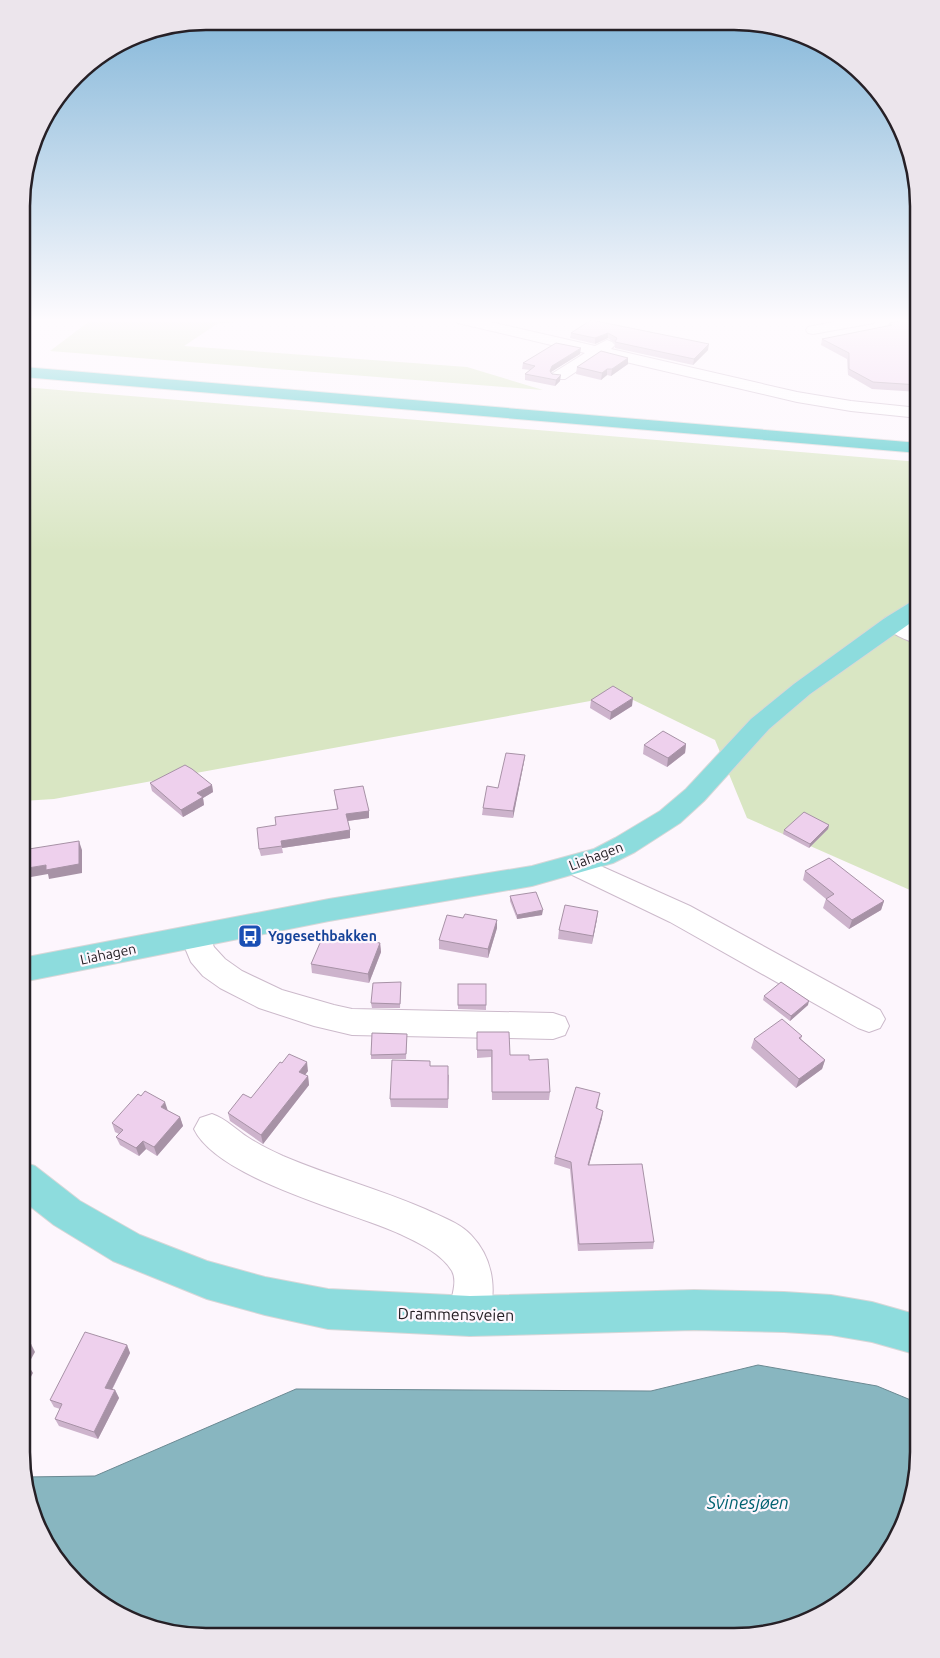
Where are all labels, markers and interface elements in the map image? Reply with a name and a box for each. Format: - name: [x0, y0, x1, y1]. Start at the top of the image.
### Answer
- street label: Liahagen: [567, 838, 625, 874]
- bus stop icon: Yggesethbakken: [237, 923, 263, 949]
- place label: Yggesethbakken: [268, 928, 377, 944]
- street label: Liahagen: [79, 940, 137, 968]
- street label: Drammensveien: [398, 1304, 514, 1324]
- water label: Svinesjøen: [706, 1492, 789, 1512]

